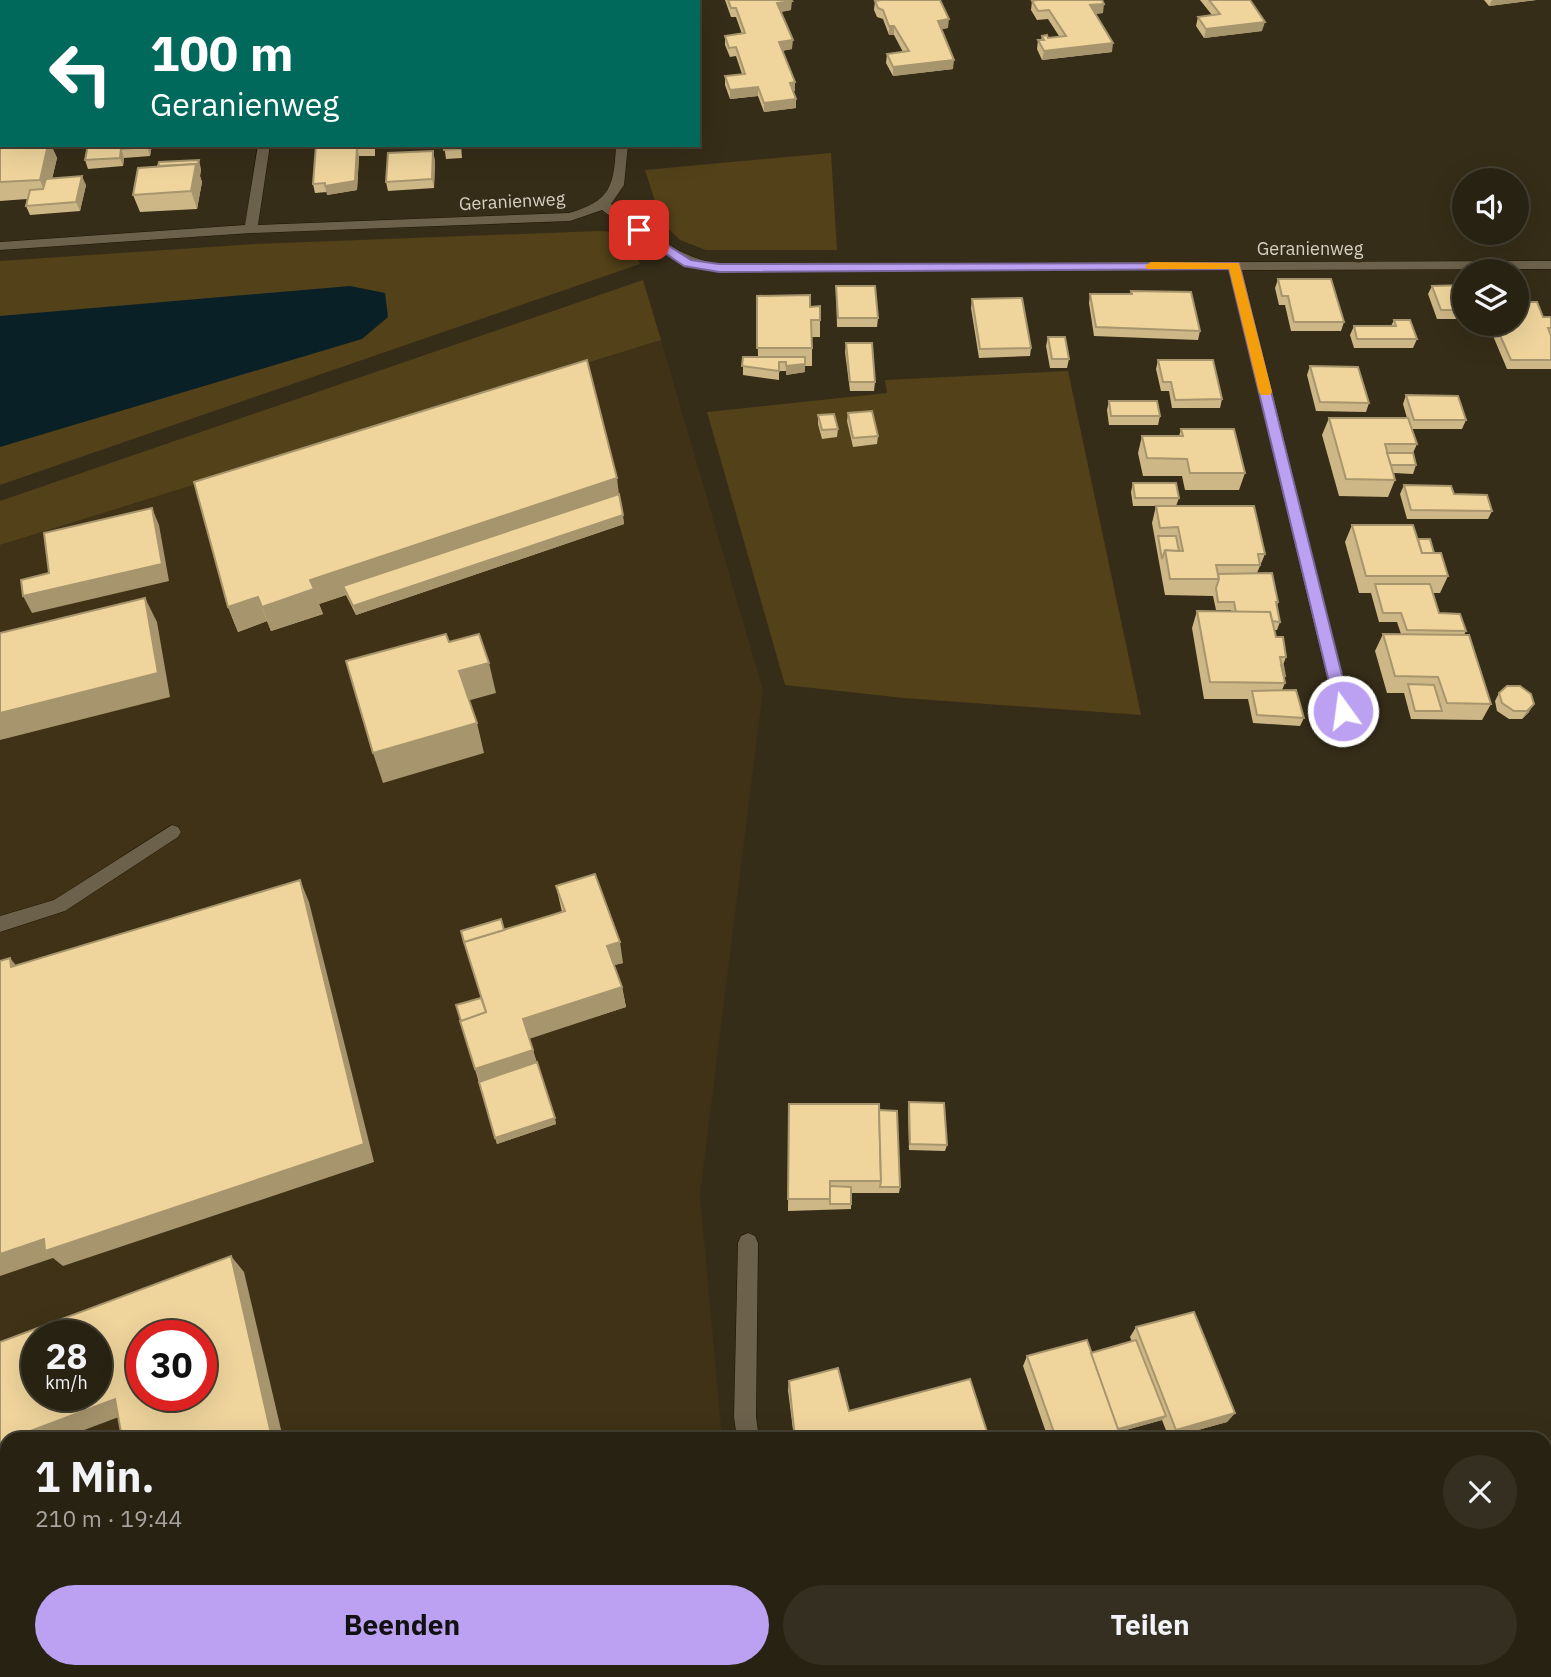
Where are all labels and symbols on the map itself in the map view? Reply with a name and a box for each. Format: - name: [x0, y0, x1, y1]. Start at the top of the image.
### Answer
- street label: Geranienweg: [458, 187, 566, 215]
- pin: [609, 200, 669, 260]
- street label: Geranienweg: [1257, 237, 1364, 260]
- position arrow: [1306, 674, 1380, 748]
- speed limit sign: 30: [126, 1320, 217, 1411]

